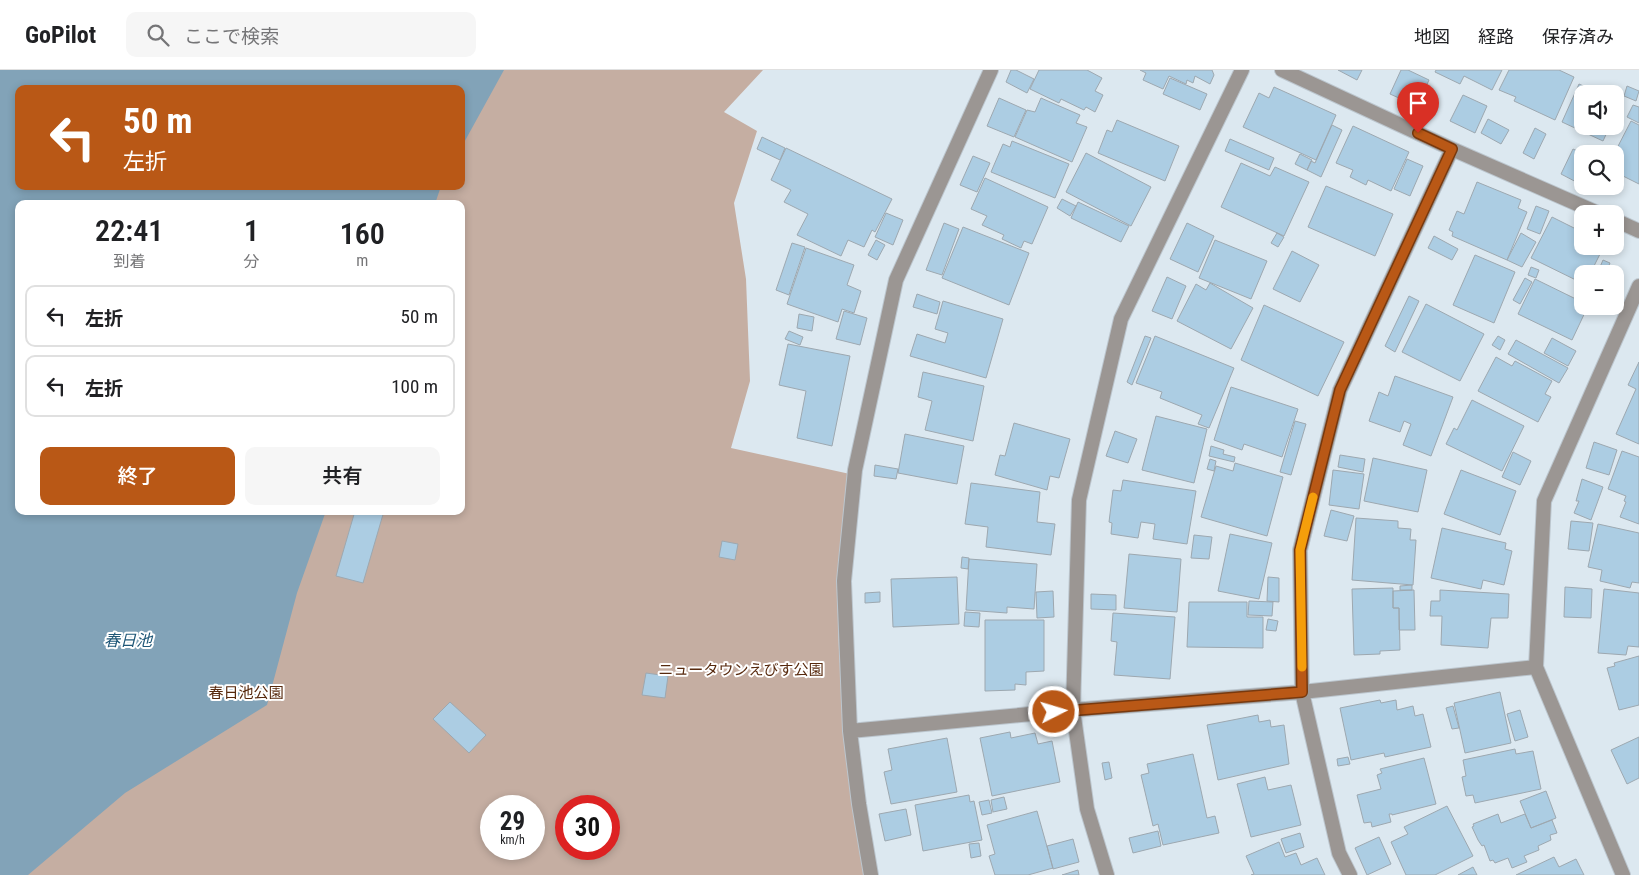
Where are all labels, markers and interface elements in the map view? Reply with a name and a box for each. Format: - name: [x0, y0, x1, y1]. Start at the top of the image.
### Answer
- search box: [126, 12, 476, 57]
- text: GoPilot: [25, 21, 96, 49]
- icon: search: [144, 21, 172, 49]
- text: ここで検索: [184, 25, 279, 48]
- text: 地図: [1414, 26, 1450, 47]
- text: 経路: [1478, 26, 1514, 47]
- text: 保存済み: [1542, 26, 1614, 47]
- pin: [1397, 82, 1439, 133]
- map controls: [1574, 85, 1624, 315]
- button: sound: [1574, 85, 1624, 135]
- icon: arrive: [1404, 89, 1432, 117]
- text: 50 m: [123, 101, 192, 142]
- icon: left: [40, 105, 105, 170]
- button: search: [1574, 145, 1624, 195]
- text: 左折: [123, 149, 167, 174]
- button: +: [1574, 205, 1624, 255]
- text: 22:41: [95, 213, 163, 248]
- text: 1: [244, 213, 259, 248]
- text: 160: [340, 216, 385, 251]
- text: m: [356, 251, 368, 270]
- text: 到着: [113, 252, 145, 271]
- text: 分: [244, 252, 260, 271]
- button: −: [1574, 265, 1624, 315]
- icon: left: [42, 302, 70, 330]
- text: 50 m: [401, 305, 438, 328]
- text: 左折: [85, 307, 123, 330]
- icon: left: [42, 372, 70, 400]
- text: 100 m: [391, 375, 438, 398]
- text: 左折: [85, 377, 123, 400]
- button: 終了: [40, 447, 235, 505]
- button: 共有: [245, 447, 440, 505]
- water label: 春日池: [104, 631, 154, 650]
- park label: ニュータウンえびす公園: [658, 661, 824, 679]
- park label: 春日池公園: [208, 684, 284, 702]
- position arrow: [1027, 685, 1079, 737]
- speed limit sign: 30: [555, 795, 620, 860]
- text: 29: [500, 807, 525, 836]
- text: km/h: [500, 833, 525, 847]

